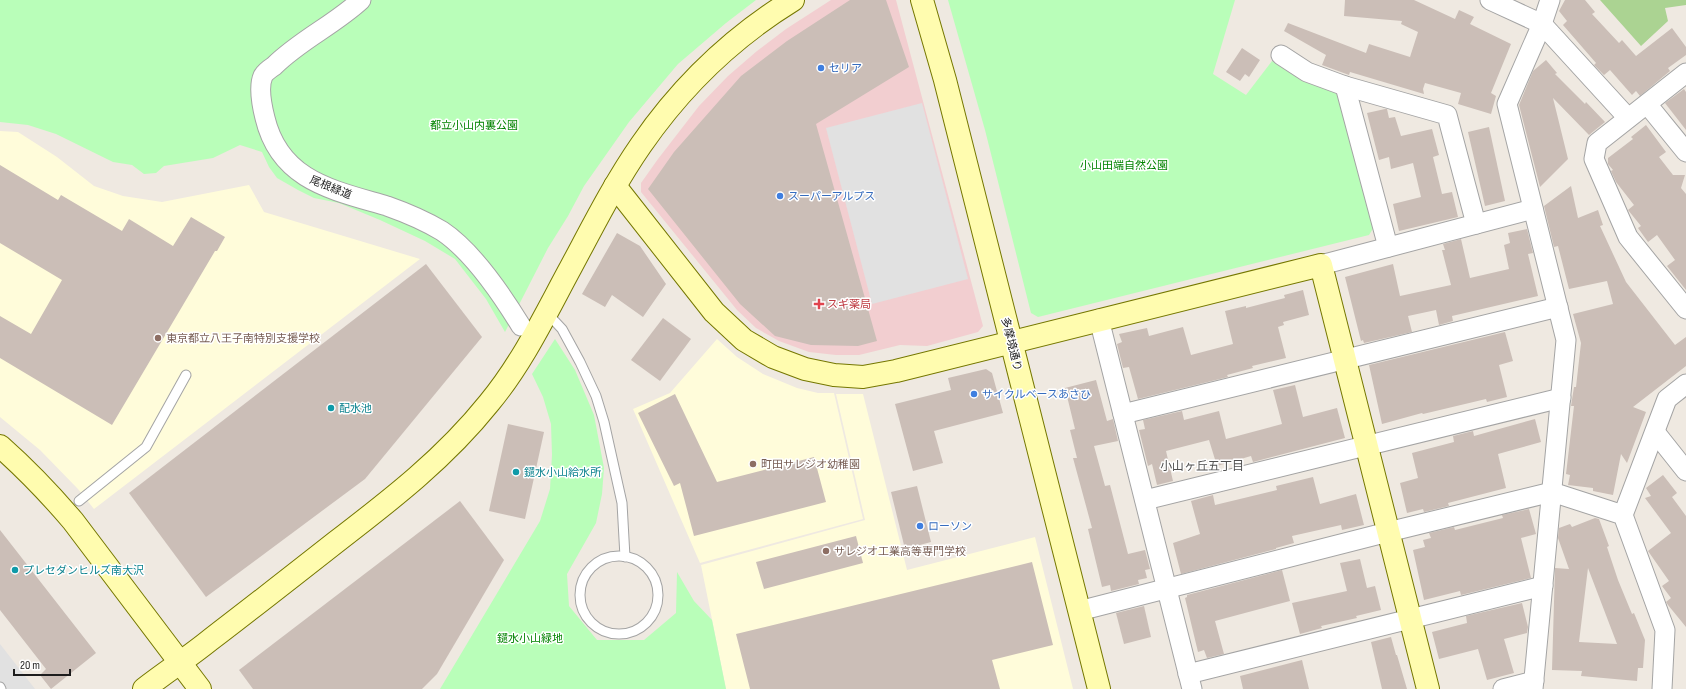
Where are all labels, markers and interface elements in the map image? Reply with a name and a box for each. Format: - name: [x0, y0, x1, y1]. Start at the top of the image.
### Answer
- place label: セリア: [829, 62, 862, 75]
- marker: セリア: [816, 63, 826, 73]
- park label: 都立小山内裏公園: [430, 119, 518, 132]
- park label: 小山田端自然公園: [1080, 159, 1168, 172]
- street label: 尾根緑道: [308, 173, 354, 202]
- place label: スーパーアルプス: [788, 190, 875, 203]
- marker: スーパーアルプス: [775, 191, 785, 201]
- place label: スギ薬局: [827, 298, 871, 311]
- marker: スギ薬局: [814, 299, 824, 309]
- street label: 多摩境通り: [999, 316, 1024, 372]
- place label: 東京都立八王子南特別支援学校: [166, 332, 320, 345]
- marker: 東京都立八王子南特別支援学校: [153, 333, 163, 343]
- place label: サイクルベースあさひ: [982, 388, 1091, 401]
- marker: サイクルベースあさひ: [969, 389, 979, 399]
- place label: 配水池: [339, 402, 372, 415]
- marker: 配水池: [326, 403, 336, 413]
- place label: 町田サレジオ幼稚園: [761, 458, 860, 471]
- marker: 町田サレジオ幼稚園: [748, 459, 758, 469]
- district label: 小山ヶ丘五丁目: [1160, 459, 1244, 474]
- place label: 鑓水小山給水所: [524, 466, 602, 479]
- marker: 鑓水小山給水所: [511, 467, 521, 477]
- place label: ローソン: [928, 520, 972, 533]
- marker: ローソン: [915, 521, 925, 531]
- place label: サレジオ工業高等専門学校: [834, 545, 966, 558]
- marker: サレジオ工業高等専門学校: [821, 546, 831, 556]
- place label: プレセダンヒルズ南大沢: [23, 564, 144, 577]
- marker: プレセダンヒルズ南大沢: [10, 565, 20, 575]
- park label: 鑓水小山緑地: [497, 632, 563, 645]
- scale bar: [14, 651, 70, 677]
- text: 20 m: [20, 658, 40, 673]

